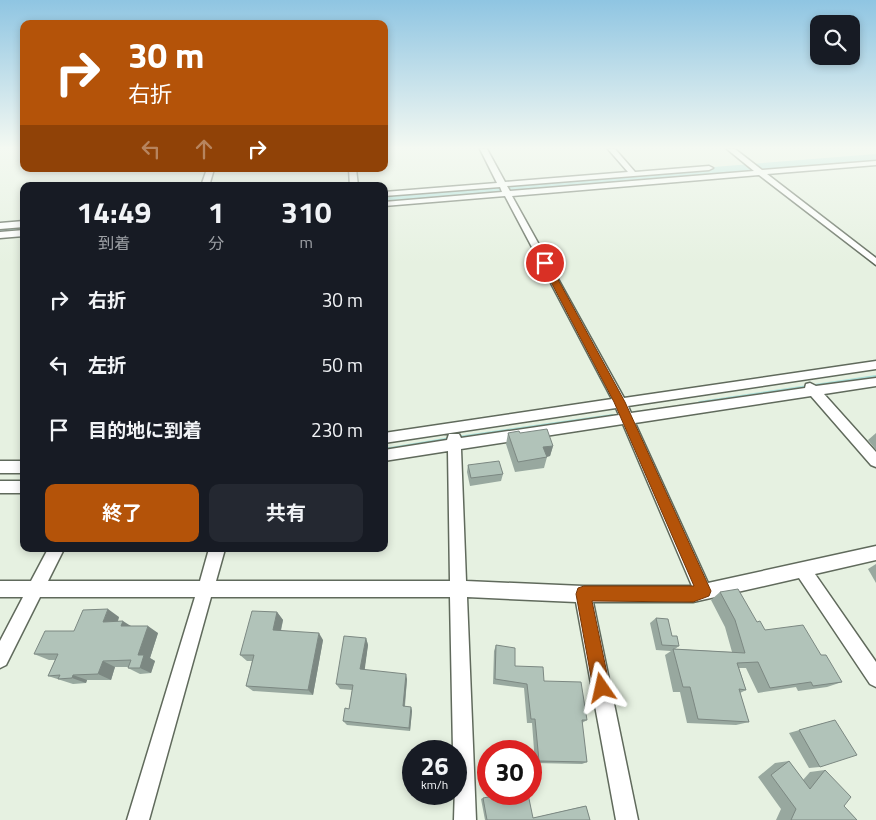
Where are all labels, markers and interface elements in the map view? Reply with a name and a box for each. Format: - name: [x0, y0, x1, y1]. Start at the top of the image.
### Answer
- map controls: [810, 15, 860, 65]
- button: search: [810, 15, 860, 65]
- text: 30 m: [128, 28, 204, 82]
- icon: right: [45, 40, 110, 105]
- text: 右折: [128, 77, 172, 111]
- icon: left: [137, 135, 165, 163]
- icon: ahead: [190, 135, 218, 163]
- icon: right: [243, 135, 271, 163]
- text: 14:49: [76, 189, 151, 235]
- text: 1: [208, 189, 225, 235]
- text: 310: [281, 189, 332, 235]
- text: m: [300, 230, 313, 254]
- text: 到着: [98, 231, 130, 255]
- text: 分: [208, 231, 224, 255]
- pin: [524, 242, 566, 284]
- icon: arrive: [531, 249, 559, 277]
- text: 右折: [88, 285, 126, 314]
- text: 30 m: [322, 285, 363, 314]
- icon: right: [45, 286, 73, 314]
- text: 左折: [88, 350, 126, 379]
- text: 50 m: [322, 350, 363, 379]
- icon: left: [45, 351, 73, 379]
- text: 目的地に到着: [88, 415, 202, 444]
- text: 230 m: [311, 415, 363, 444]
- icon: arrive: [45, 416, 73, 444]
- button: 終了: [45, 484, 199, 542]
- button: 共有: [209, 484, 363, 542]
- position arrow: [575, 661, 627, 713]
- speed limit sign: 30: [477, 740, 542, 805]
- text: 26: [420, 747, 449, 785]
- text: km/h: [421, 775, 448, 794]

